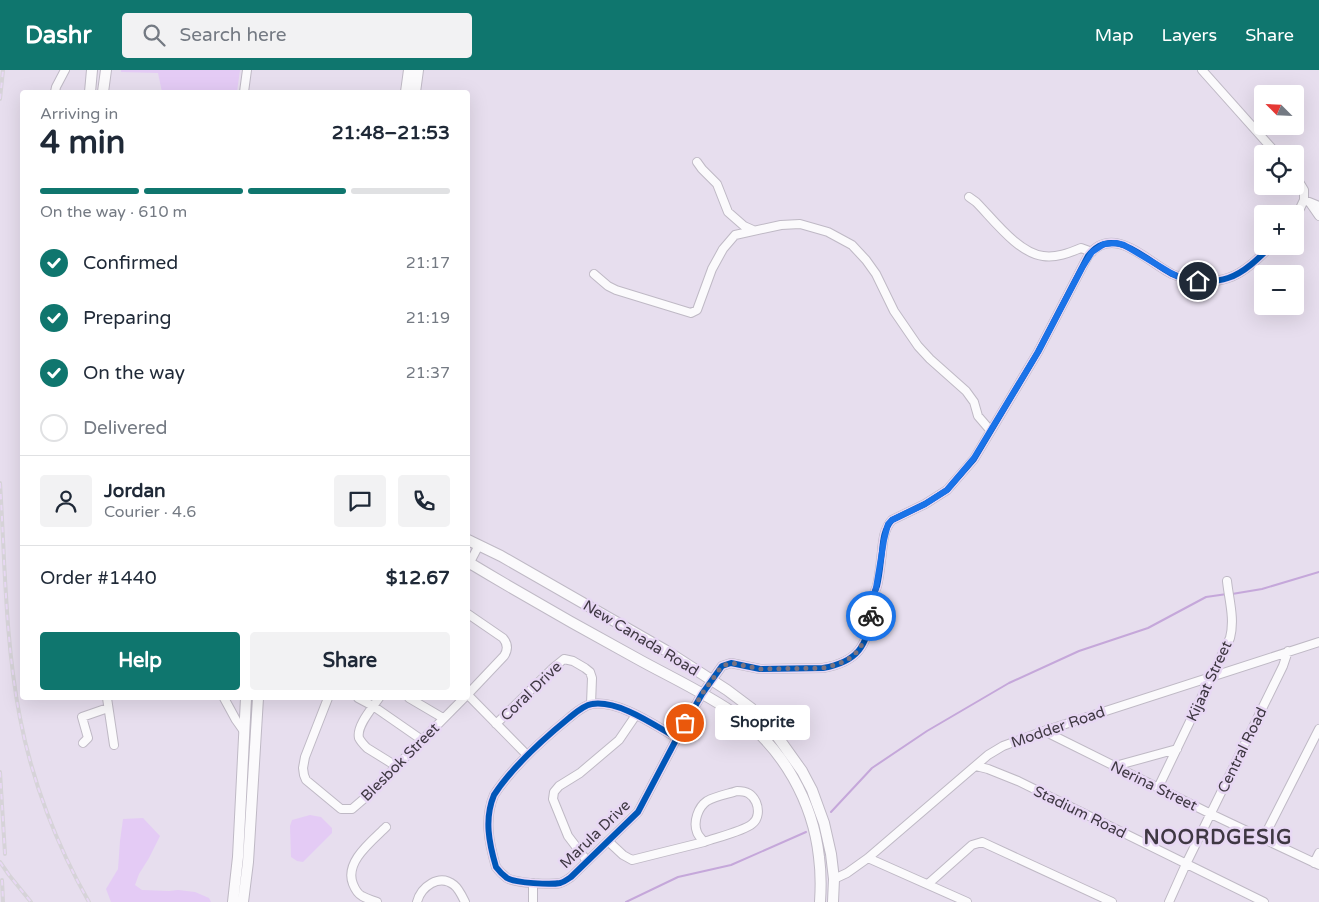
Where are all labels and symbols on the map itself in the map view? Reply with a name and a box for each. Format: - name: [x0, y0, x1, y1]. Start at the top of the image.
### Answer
- north arrow: [1254, 85, 1304, 135]
- pin: [1177, 260, 1219, 302]
- courier: [846, 591, 896, 641]
- street label: New Canada Road: [580, 596, 702, 680]
- street label: Kijaat Street: [1183, 638, 1236, 724]
- street label: Coral Drive: [497, 657, 565, 725]
- pin: [664, 702, 706, 744]
- street label: Modder Road: [1009, 703, 1107, 751]
- street label: Central Road: [1214, 704, 1270, 796]
- callout: Shoprite: [715, 706, 810, 740]
- street label: Blesbok Street: [357, 719, 443, 805]
- street label: Nerina Street: [1108, 757, 1200, 815]
- street label: Stadium Road: [1031, 782, 1129, 842]
- street label: Marula Drive: [556, 796, 634, 872]
- district label: NOORDGESIG: [1144, 826, 1292, 850]

